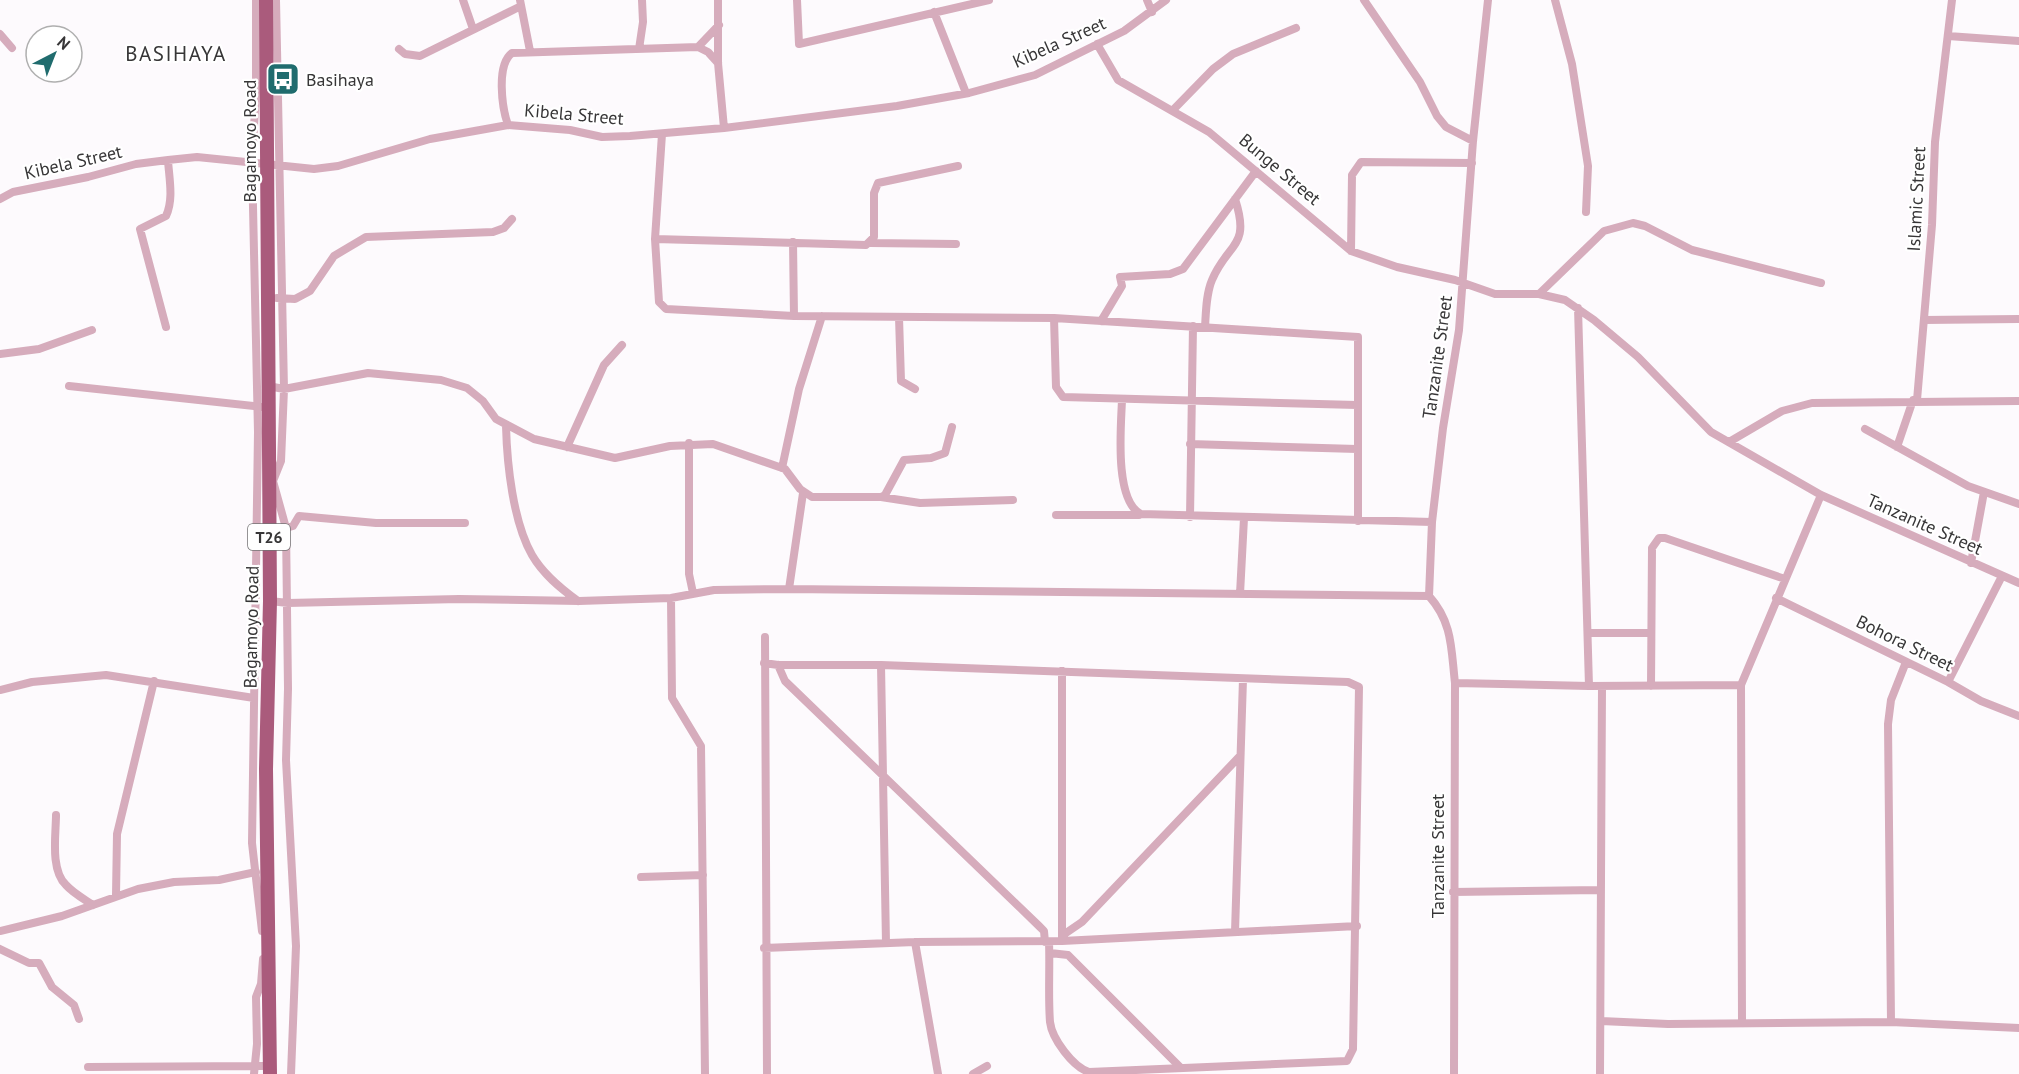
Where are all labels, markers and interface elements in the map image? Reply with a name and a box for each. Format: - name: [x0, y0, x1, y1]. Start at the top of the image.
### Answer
- street label: Kibela Street: [1009, 11, 1109, 73]
- north arrow: [24, 24, 84, 84]
- text: N: [53, 32, 75, 54]
- district label: BASIHAYA: [125, 40, 227, 67]
- bus stop icon: Basihaya: [265, 61, 301, 97]
- place label: Basihaya: [306, 68, 374, 91]
- street label: Bagamoyo Road: [238, 80, 261, 202]
- street label: Kibela Street: [523, 98, 625, 130]
- street label: Bunge Street: [1234, 128, 1326, 210]
- street label: Kibela Street: [22, 140, 124, 184]
- street label: Islamic Street: [1902, 146, 1930, 252]
- street label: Tanzanite Street: [1417, 294, 1457, 420]
- street label: Tanzanite Street: [1864, 488, 1986, 560]
- road number: T26: [248, 524, 290, 550]
- street label: Bagamoyo Road: [238, 565, 264, 689]
- street label: Bohora Street: [1853, 610, 1957, 676]
- street label: Tanzanite Street: [1426, 794, 1449, 918]

